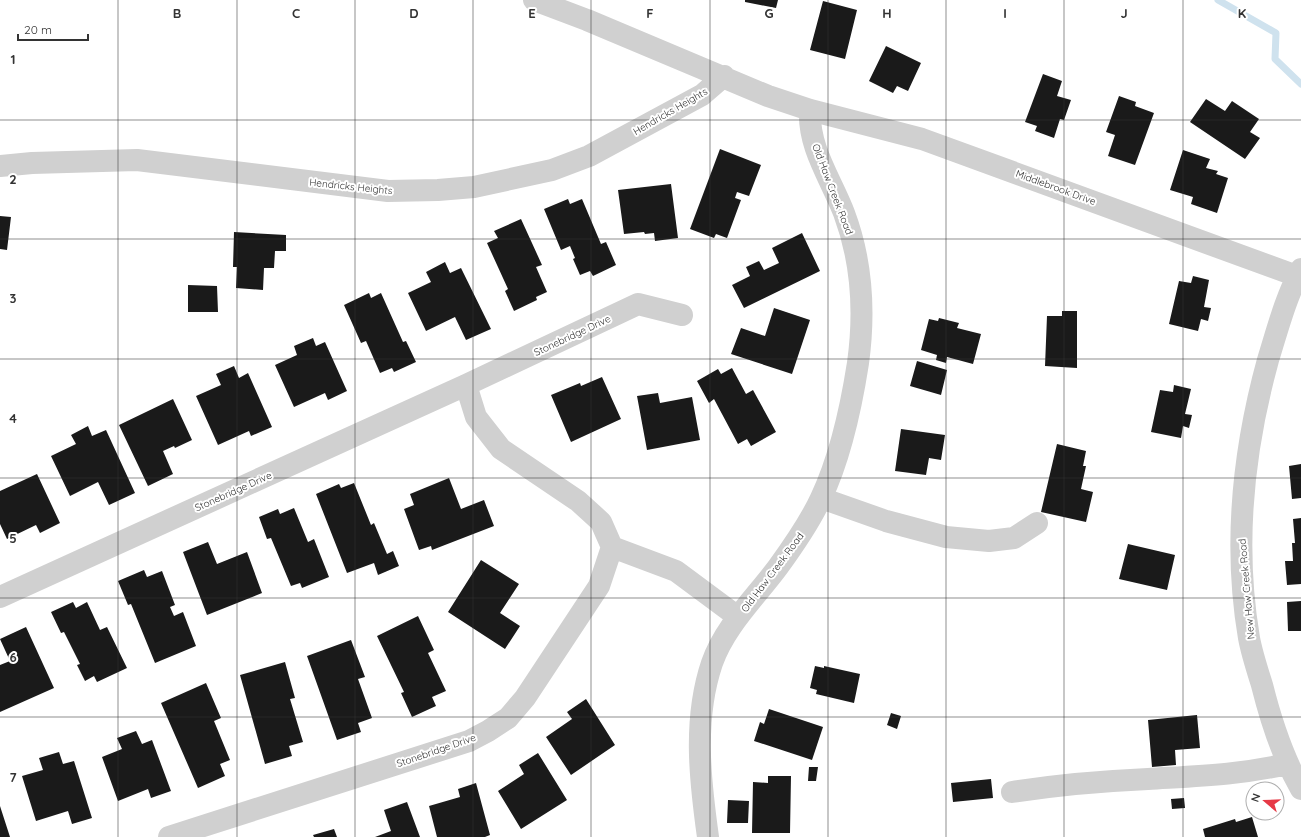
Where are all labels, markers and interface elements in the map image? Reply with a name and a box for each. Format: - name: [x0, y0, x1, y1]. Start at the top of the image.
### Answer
- text: B: [173, 5, 181, 21]
- text: C: [292, 5, 300, 21]
- text: D: [409, 5, 419, 21]
- text: E: [528, 5, 536, 21]
- text: F: [646, 5, 654, 21]
- text: G: [764, 5, 774, 21]
- text: H: [882, 5, 892, 21]
- text: I: [1003, 5, 1007, 21]
- text: J: [1120, 5, 1128, 21]
- text: K: [1238, 5, 1247, 21]
- scale bar: [18, 16, 88, 42]
- text: 20 m: [24, 22, 52, 37]
- text: 1: [10, 51, 16, 67]
- street label: Hendricks Heights: [631, 85, 710, 138]
- street label: Old Haw Creek Road: [809, 142, 856, 237]
- street label: Middlebrook Drive: [1014, 167, 1098, 208]
- text: 2: [9, 171, 17, 187]
- street label: Hendricks Heights: [309, 176, 394, 197]
- text: 3: [10, 290, 17, 306]
- street label: Stonebridge Drive: [532, 312, 613, 359]
- text: 4: [9, 410, 17, 426]
- street label: Stonebridge Drive: [193, 468, 274, 514]
- text: 5: [9, 530, 17, 546]
- street label: Old Haw Creek Road: [738, 530, 807, 615]
- street label: New Haw Creek Road: [1236, 538, 1257, 640]
- text: 6: [9, 649, 17, 665]
- street label: Stonebridge Drive: [395, 731, 478, 770]
- text: 7: [9, 769, 17, 785]
- north arrow: [1245, 781, 1285, 821]
- text: N: [1248, 792, 1263, 804]

